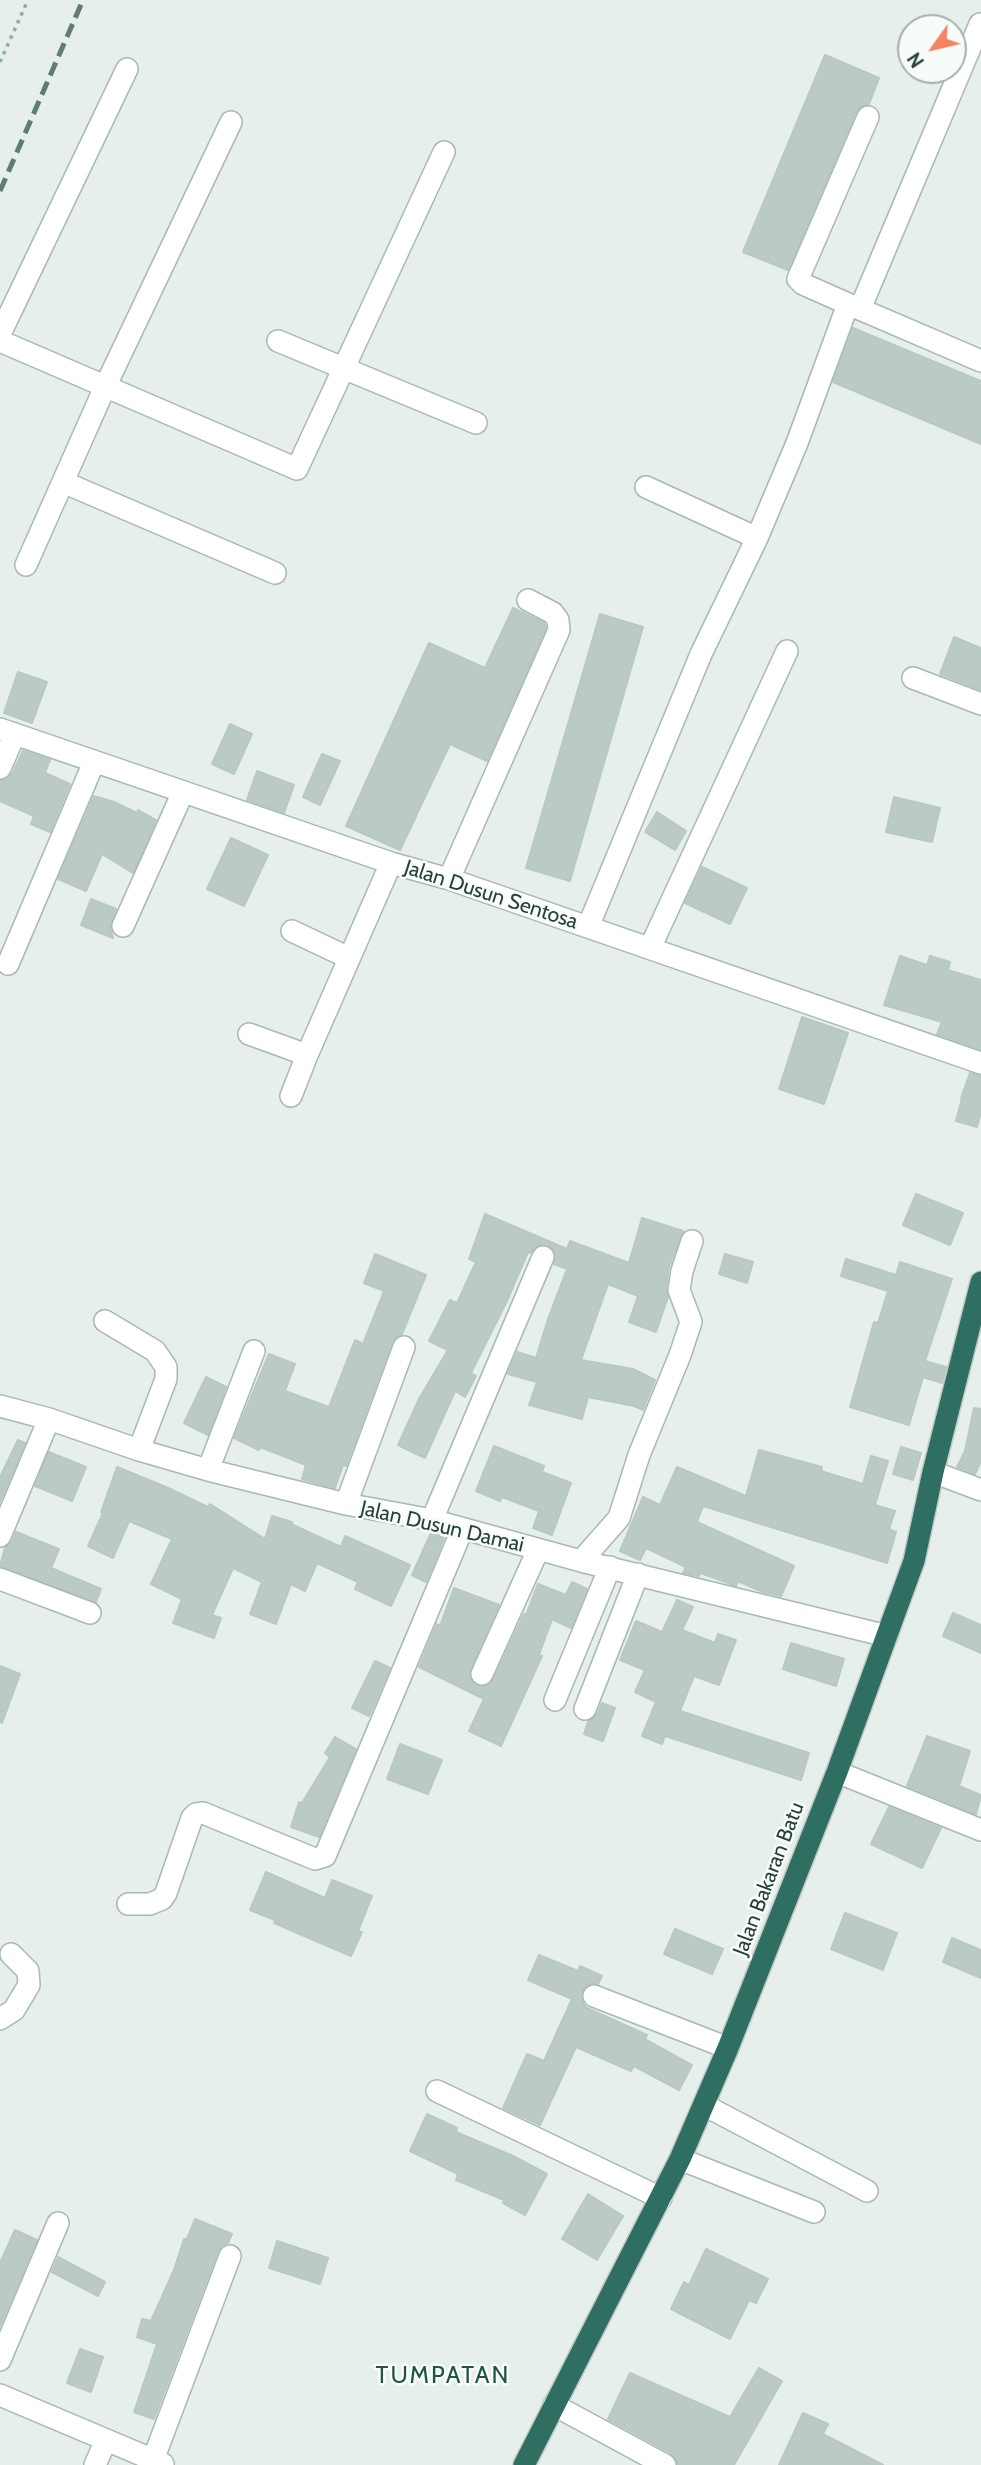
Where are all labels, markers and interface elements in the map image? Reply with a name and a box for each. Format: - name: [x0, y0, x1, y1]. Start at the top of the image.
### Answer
- north arrow: [897, 14, 967, 84]
- text: N: [903, 48, 929, 72]
- street label: Jalan Dusun Sentosa: [401, 855, 581, 935]
- street label: Jalan Dusun Damai: [358, 1496, 526, 1558]
- street label: Jalan Bakaran Batu: [728, 1799, 810, 1959]
- district label: TUMPATAN: [377, 2362, 509, 2390]

